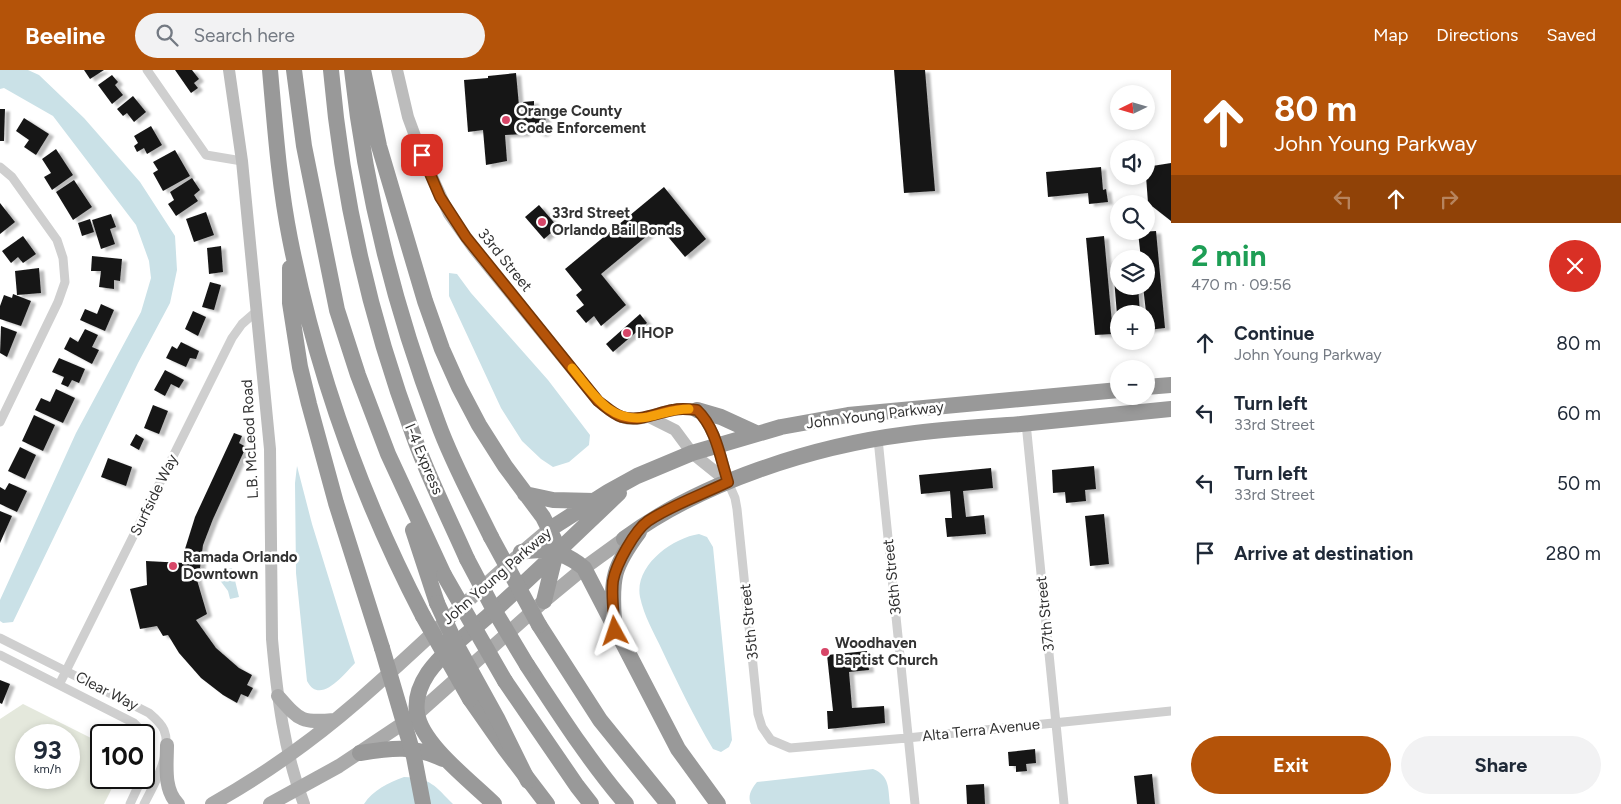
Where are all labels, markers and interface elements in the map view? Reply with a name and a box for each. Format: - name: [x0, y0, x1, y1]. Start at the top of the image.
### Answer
- search box: [135, 13, 485, 58]
- text: Beeline: [25, 21, 105, 50]
- icon: search: [153, 21, 181, 49]
- text: Search here: [193, 24, 295, 47]
- text: Map: [1373, 24, 1408, 46]
- text: Directions: [1436, 24, 1518, 46]
- text: Saved: [1546, 24, 1596, 46]
- north arrow: [1110, 85, 1155, 130]
- map controls: [1110, 85, 1155, 405]
- text: 80 m: [1274, 88, 1357, 130]
- icon: ahead: [1191, 90, 1256, 155]
- place label: Orange County Code Enforcement: [516, 102, 646, 137]
- marker: Orange County Code Enforcement: [500, 114, 512, 126]
- text: John Young Parkway: [1274, 130, 1477, 157]
- pin: [401, 134, 443, 176]
- button: sound: [1110, 140, 1155, 185]
- icon: arrive: [408, 141, 436, 169]
- icon: left: [1329, 185, 1357, 213]
- icon: ahead: [1382, 185, 1410, 213]
- icon: right: [1435, 185, 1463, 213]
- button: search: [1110, 195, 1155, 240]
- place label: 33rd Street Orlando Bail Bonds: [552, 204, 682, 239]
- marker: 33rd Street Orlando Bail Bonds: [536, 216, 548, 228]
- street label: 33rd Street: [474, 225, 536, 295]
- text: 2 min: [1191, 237, 1267, 274]
- button: close: [1549, 240, 1601, 292]
- button: layers: [1110, 250, 1155, 295]
- text: 470 m · 09:56: [1191, 275, 1291, 294]
- button: +: [1110, 305, 1155, 350]
- text: Continue: [1234, 322, 1314, 345]
- place label: IHOP: [637, 324, 673, 342]
- marker: IHOP: [621, 327, 633, 339]
- icon: ahead: [1191, 329, 1219, 357]
- text: 80 m: [1556, 332, 1601, 355]
- text: John Young Parkway: [1234, 345, 1382, 364]
- button: −: [1110, 360, 1155, 405]
- street label: L.B. McLeod Road: [238, 379, 262, 499]
- text: Turn left: [1234, 392, 1308, 415]
- street label: John Young Parkway: [805, 398, 945, 432]
- icon: left: [1191, 399, 1219, 427]
- text: 60 m: [1557, 402, 1601, 425]
- text: 33rd Street: [1234, 415, 1315, 434]
- street label: I-4 Express: [401, 421, 447, 497]
- street label: Surfside Way: [126, 451, 182, 539]
- text: Turn left: [1234, 462, 1308, 485]
- icon: left: [1191, 469, 1219, 497]
- text: 50 m: [1557, 472, 1601, 495]
- text: 33rd Street: [1234, 485, 1315, 504]
- street label: John Young Parkway: [439, 524, 555, 628]
- street label: 36th Street: [879, 538, 905, 616]
- icon: arrive: [1191, 539, 1219, 567]
- text: Arrive at destination: [1234, 542, 1413, 565]
- text: 280 m: [1546, 542, 1601, 565]
- place label: Ramada Orlando Downtown: [183, 548, 298, 583]
- marker: Ramada Orlando Downtown: [167, 560, 179, 572]
- street label: 37th Street: [1032, 575, 1058, 653]
- street label: 35th Street: [736, 583, 762, 661]
- position arrow: [588, 604, 640, 656]
- place label: Woodhaven Baptist Church: [835, 634, 938, 669]
- marker: Woodhaven Baptist Church: [819, 646, 831, 658]
- street label: Clear Way: [73, 668, 141, 714]
- street label: Alta Terra Avenue: [921, 715, 1041, 745]
- speed limit sign: 100: [90, 724, 155, 789]
- text: 93: [33, 735, 62, 765]
- button: Exit: [1191, 736, 1391, 794]
- button: Share: [1401, 736, 1601, 794]
- text: km/h: [34, 762, 61, 776]

